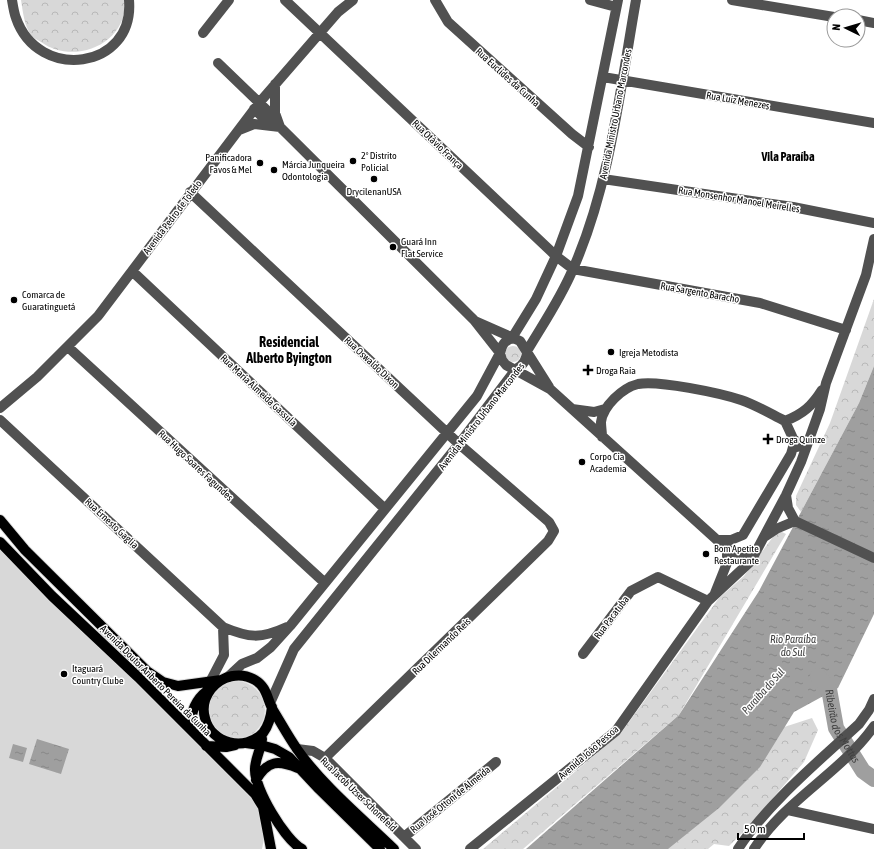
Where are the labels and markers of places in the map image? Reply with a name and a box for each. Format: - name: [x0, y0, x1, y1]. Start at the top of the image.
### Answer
- place label: 2º Distrito Policial: [361, 150, 397, 173]
- place label: Panificadora Favos & Mel: [205, 152, 252, 175]
- marker: 2º Distrito Policial: [348, 156, 358, 166]
- marker: Panificadora Favos & Mel: [255, 158, 265, 168]
- place label: Márcia Junqueira Odontologia: [282, 159, 345, 182]
- marker: Márcia Junqueira Odontologia: [269, 165, 279, 175]
- marker: DrycilenanUSA: [369, 174, 379, 184]
- place label: DrycilenanUSA: [346, 186, 402, 197]
- place label: Guará Inn Flat Service: [401, 236, 443, 259]
- marker: Guará Inn Flat Service: [388, 242, 398, 252]
- place label: Comarca de Guaratinguetá: [22, 289, 76, 312]
- marker: Comarca de Guaratinguetá: [9, 295, 19, 305]
- marker: Igreja Metodista: [606, 347, 616, 357]
- place label: Igreja Metodista: [619, 347, 679, 358]
- marker: Droga Raia: [583, 365, 593, 375]
- place label: Droga Raia: [596, 365, 636, 376]
- marker: Droga Quinze: [763, 434, 773, 444]
- place label: Droga Quinze: [776, 434, 826, 445]
- place label: Corpo Cia Academia: [590, 451, 627, 474]
- marker: Corpo Cia Academia: [577, 457, 587, 467]
- place label: Bom Apetite Restaurante: [714, 543, 759, 566]
- marker: Bom Apetite Restaurante: [701, 549, 711, 559]
- place label: Itaguará Country Clube: [72, 663, 124, 686]
- marker: Itaguará Country Clube: [59, 669, 69, 679]

